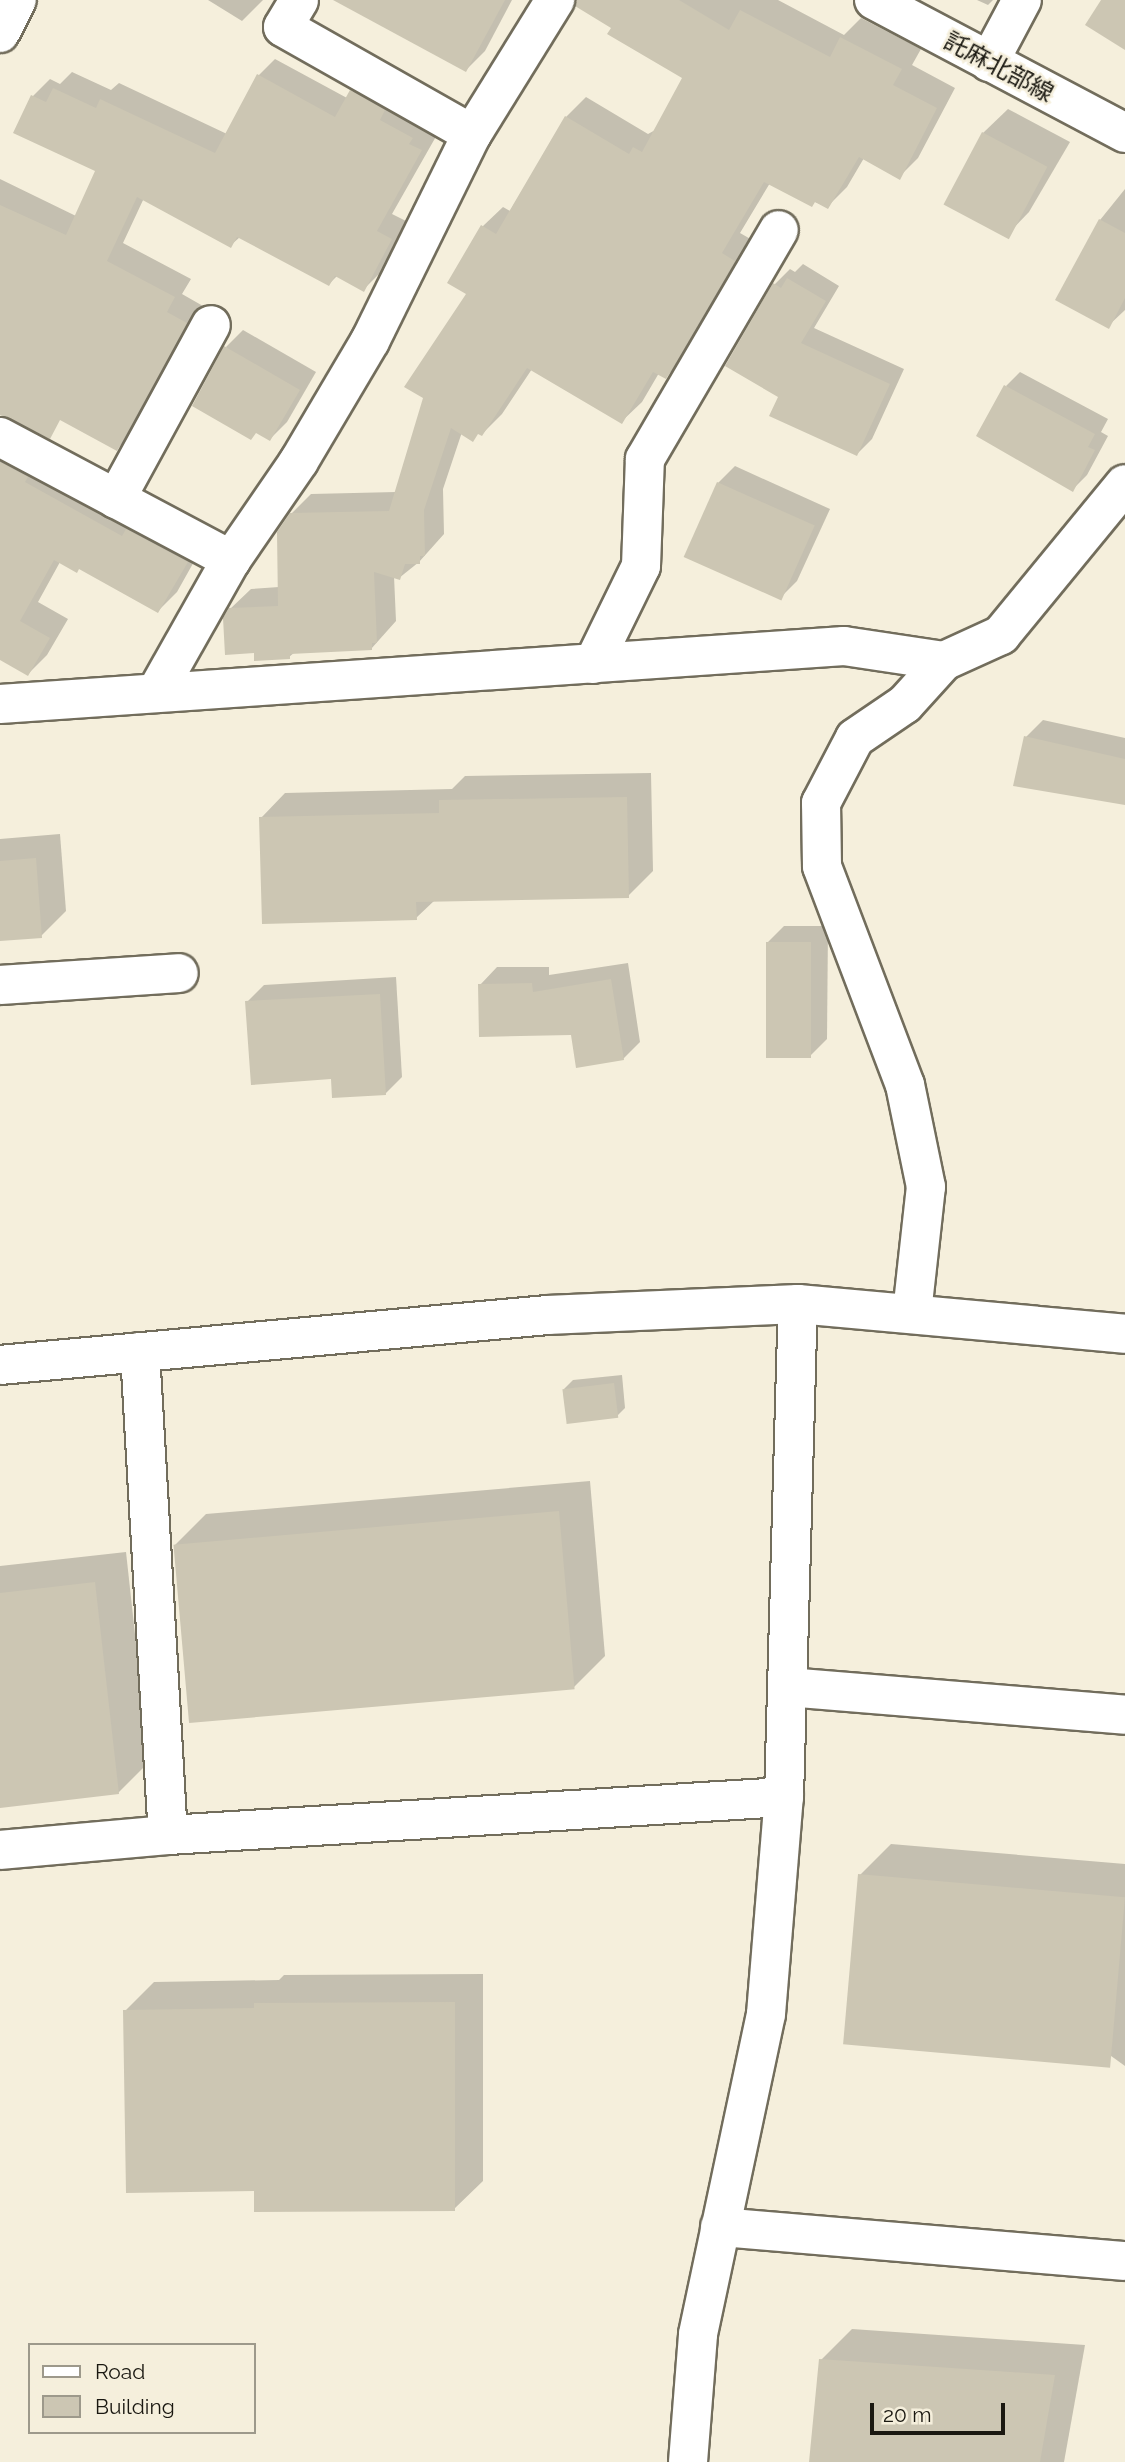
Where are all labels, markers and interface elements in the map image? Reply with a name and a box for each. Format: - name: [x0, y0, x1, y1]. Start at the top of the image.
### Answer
- street label: 託麻北部線: [939, 26, 1059, 108]
- legend: [28, 2343, 256, 2434]
- text: Road: [95, 2359, 145, 2384]
- scale bar: [873, 2388, 1008, 2432]
- text: Building: [95, 2394, 175, 2419]
- text: 20 m: [883, 2402, 931, 2427]

